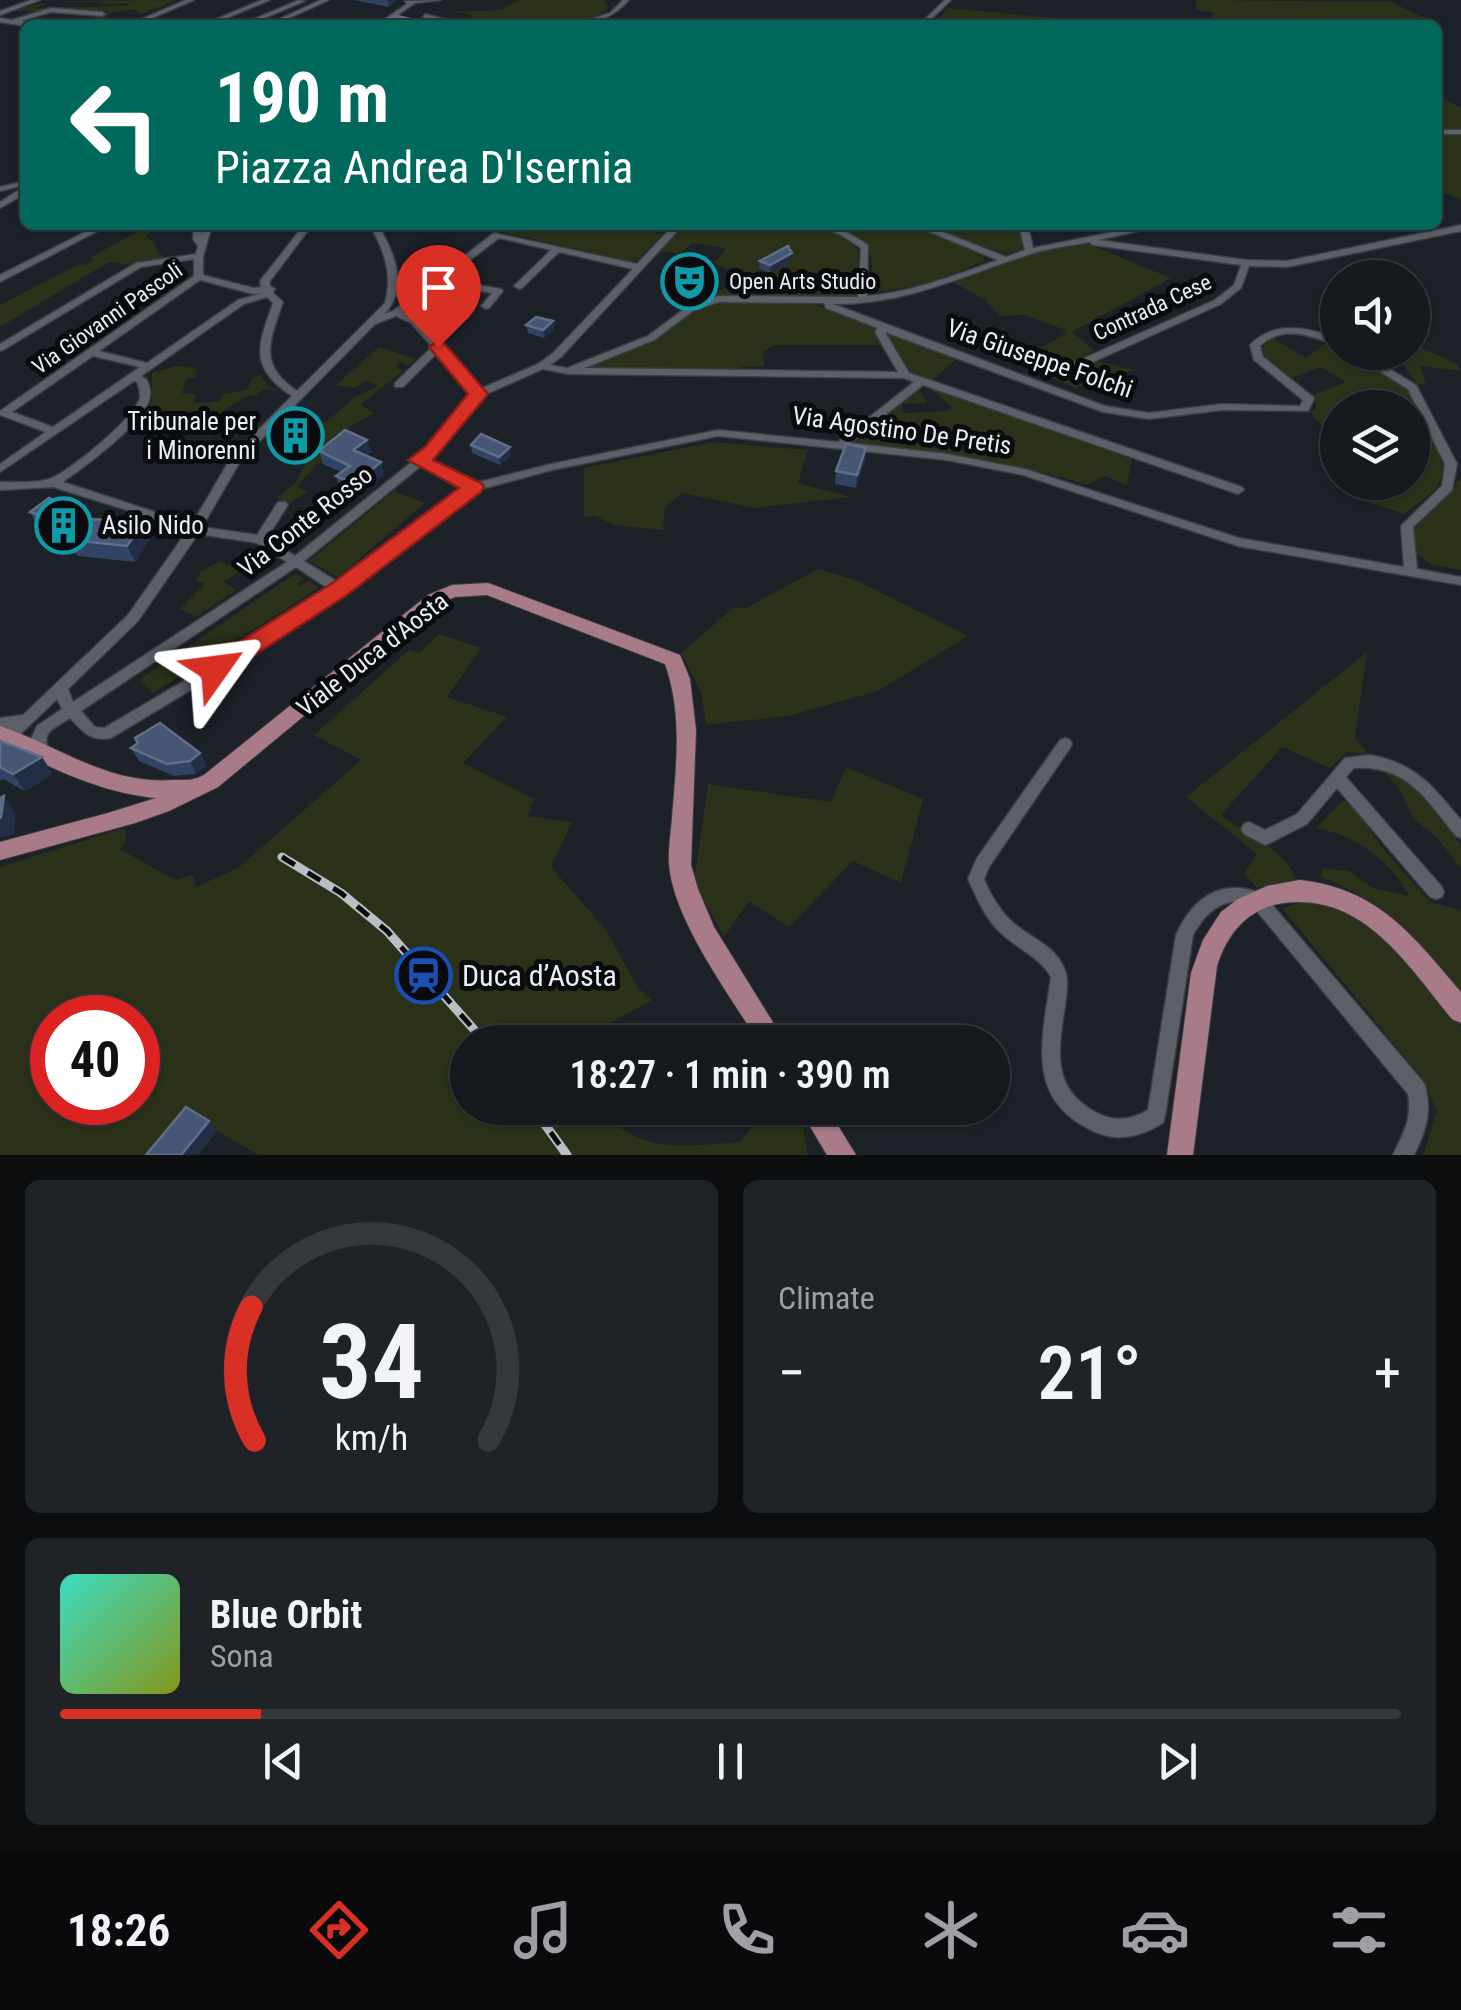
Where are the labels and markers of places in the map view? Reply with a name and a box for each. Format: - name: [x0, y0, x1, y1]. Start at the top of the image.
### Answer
- pin: [396, 245, 481, 348]
- theatre icon: Open Arts Studio: [660, 251, 720, 311]
- place label: Open Arts Studio: [729, 269, 876, 294]
- building icon: Tribunale per i Minorenni: [265, 405, 325, 465]
- place label: Tribunale per i Minorenni: [127, 407, 256, 465]
- building icon: Asilo Nido: [33, 495, 93, 555]
- place label: Asilo Nido: [102, 511, 204, 540]
- station icon: Duca d’Aosta: [393, 946, 453, 1006]
- place label: Duca d’Aosta: [462, 958, 617, 993]

